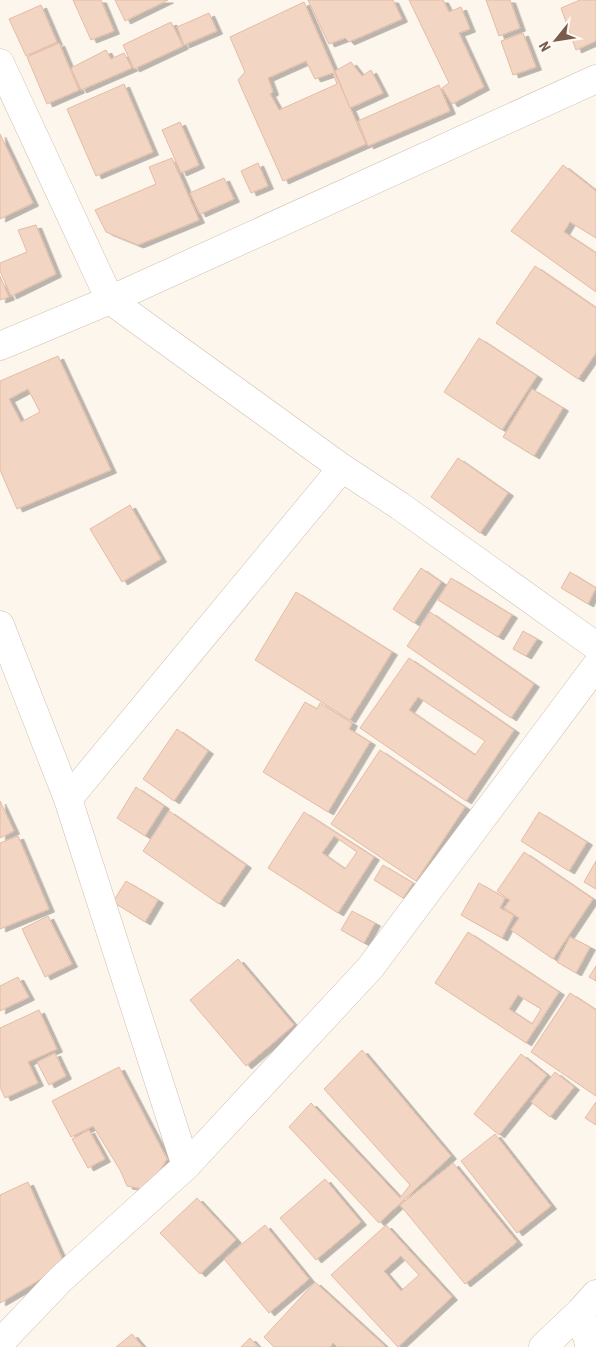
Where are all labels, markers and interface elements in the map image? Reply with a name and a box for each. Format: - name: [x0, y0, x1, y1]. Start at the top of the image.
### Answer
- north arrow: [531, 15, 581, 65]
- text: N: [536, 39, 554, 54]

